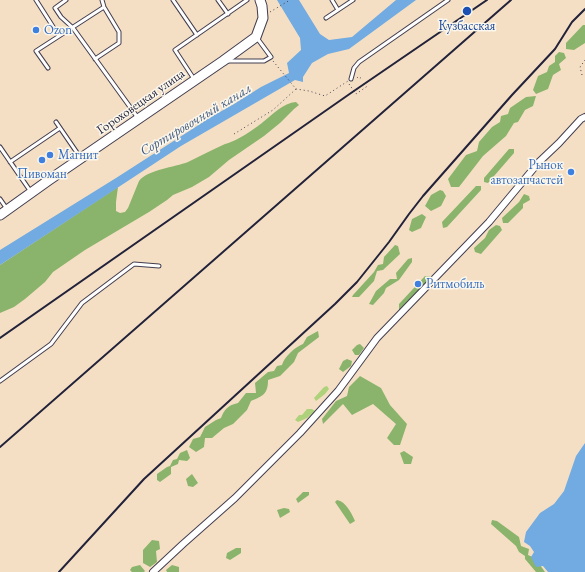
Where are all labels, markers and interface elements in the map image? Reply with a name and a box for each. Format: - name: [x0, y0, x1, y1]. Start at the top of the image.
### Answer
- marker: Кузбасская: [461, 5, 473, 17]
- place label: Кузбасская: [439, 18, 495, 34]
- place label: Ozon: [44, 22, 72, 38]
- marker: Ozon: [31, 25, 41, 35]
- street label: Гороховецкая улица: [94, 66, 188, 138]
- water label: Сортировочный канал: [137, 80, 255, 160]
- place label: Магнит: [58, 147, 98, 163]
- marker: Магнит: [45, 150, 55, 160]
- marker: Пивоман: [37, 155, 47, 165]
- place label: Рынок автозапчастей: [490, 157, 563, 188]
- place label: Пивоман: [17, 166, 67, 182]
- marker: Рынок автозапчастей: [566, 167, 576, 177]
- place label: Ритмобиль: [426, 276, 484, 292]
- marker: Ритмобиль: [413, 279, 423, 289]

